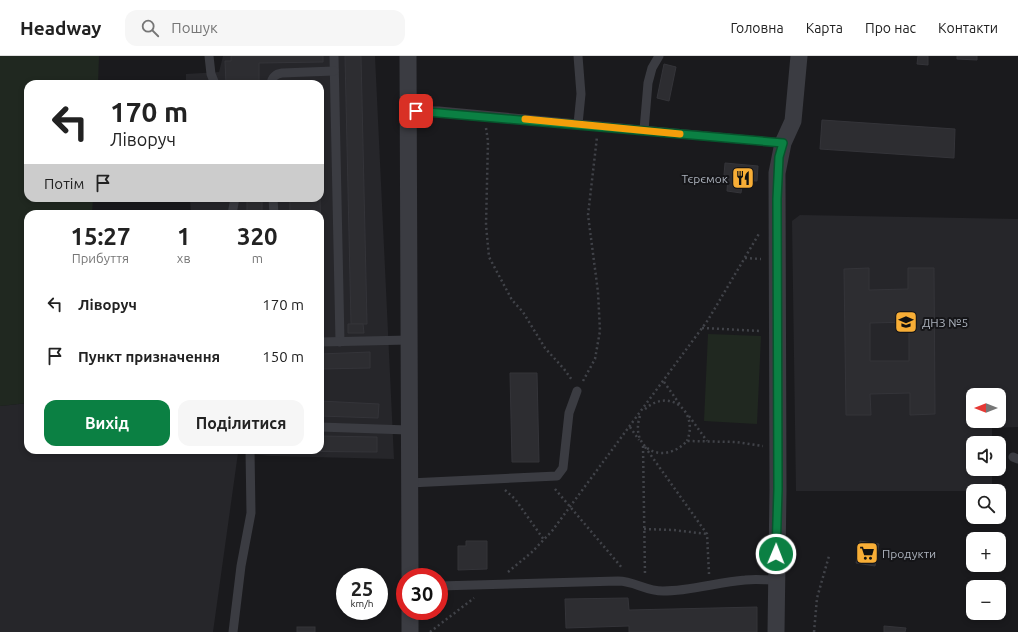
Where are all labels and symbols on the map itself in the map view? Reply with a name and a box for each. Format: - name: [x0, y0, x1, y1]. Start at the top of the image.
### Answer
- pin: [399, 94, 433, 128]
- restaurant icon: Тєрємок: [730, 165, 756, 191]
- place label: Тєрємок: [682, 172, 728, 185]
- school or university icon: ДНЗ №5: [893, 309, 919, 335]
- place label: ДНЗ №5: [922, 316, 968, 329]
- north arrow: [966, 388, 1006, 428]
- position arrow: [755, 533, 797, 575]
- supermarket icon: Продукти: [854, 540, 880, 566]
- place label: Продукти: [882, 547, 936, 560]
- speed limit sign: 30: [396, 568, 448, 620]

